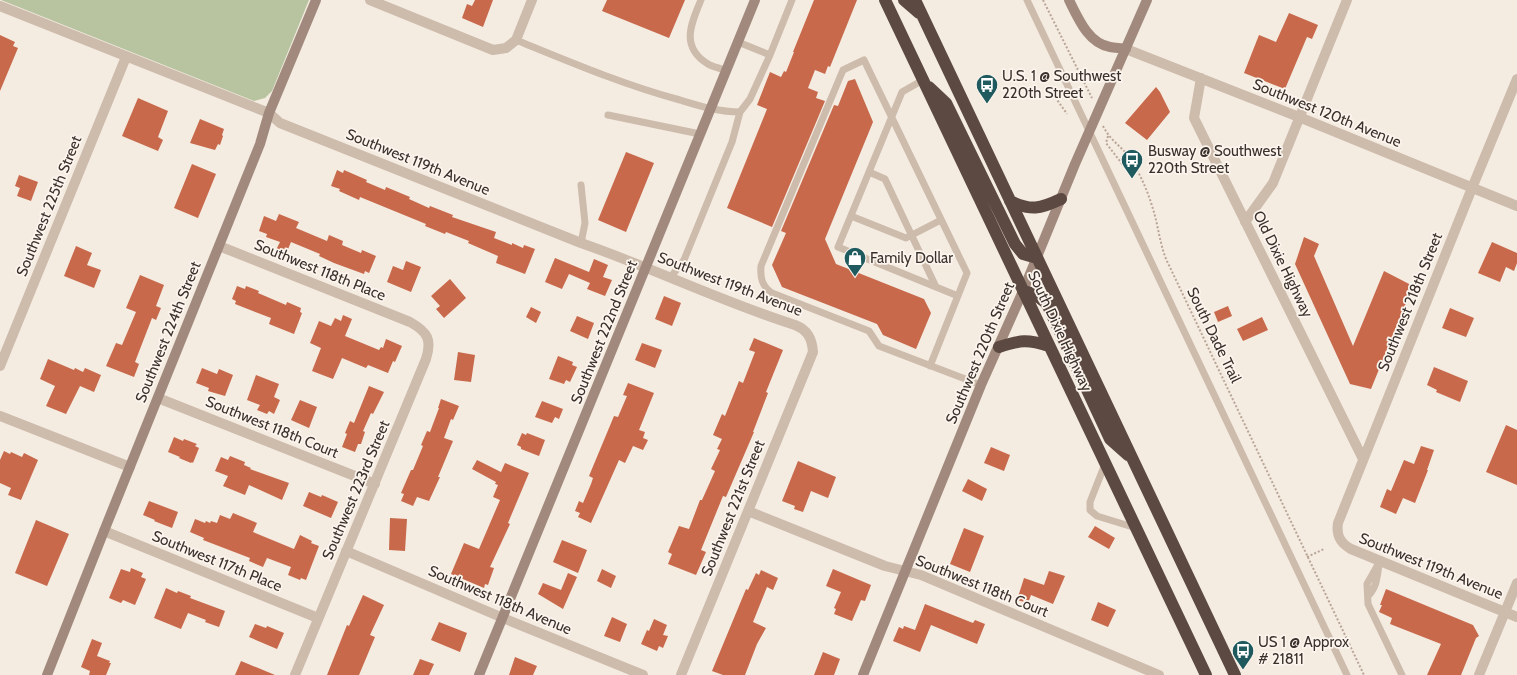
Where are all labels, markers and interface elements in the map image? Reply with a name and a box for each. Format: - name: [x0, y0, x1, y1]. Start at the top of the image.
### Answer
- place label: U.S. 1 @ Southwest 220th Street: [1002, 67, 1121, 102]
- bus stop icon: U.S. 1 @ Southwest 220th Street: [974, 72, 1000, 105]
- street label: Southwest 120th Avenue: [1250, 75, 1404, 151]
- street label: Southwest 119th Avenue: [343, 125, 493, 199]
- street label: Southwest 225th Street: [13, 133, 85, 279]
- place label: Busway @ Southwest 220th Street: [1148, 142, 1282, 177]
- bus stop icon: Busway @ Southwest 220th Street: [1119, 147, 1145, 180]
- street label: Old Dixie Highway: [1249, 208, 1317, 321]
- street label: Southwest 218th Street: [1374, 230, 1446, 374]
- street label: Southwest 118th Place: [252, 235, 389, 305]
- shop icon: Family Dollar: [842, 245, 868, 278]
- street label: Southwest 119th Avenue: [655, 248, 805, 320]
- place label: Family Dollar: [870, 249, 953, 267]
- street label: Southwest 222nd Street: [567, 258, 641, 406]
- street label: Southwest 224th Street: [131, 259, 205, 405]
- street label: South Dixie Highway: [1024, 268, 1096, 395]
- street label: Southwest 220th Street: [942, 279, 1018, 427]
- street label: South Dade Trail: [1183, 284, 1245, 386]
- street label: Southwest 118th Court: [203, 392, 341, 462]
- street label: Southwest 223rd Street: [318, 418, 394, 562]
- street label: Southwest 221st Street: [698, 437, 768, 579]
- street label: Southwest 117th Place: [149, 527, 285, 595]
- street label: Southwest 119th Avenue: [1356, 529, 1506, 603]
- street label: Southwest 118th Court: [913, 551, 1051, 621]
- street label: Southwest 118th Avenue: [426, 562, 575, 639]
- place label: US 1 @ Approx # 21811: [1258, 633, 1349, 668]
- bus stop icon: US 1 @ Approx # 21811: [1230, 638, 1256, 671]

